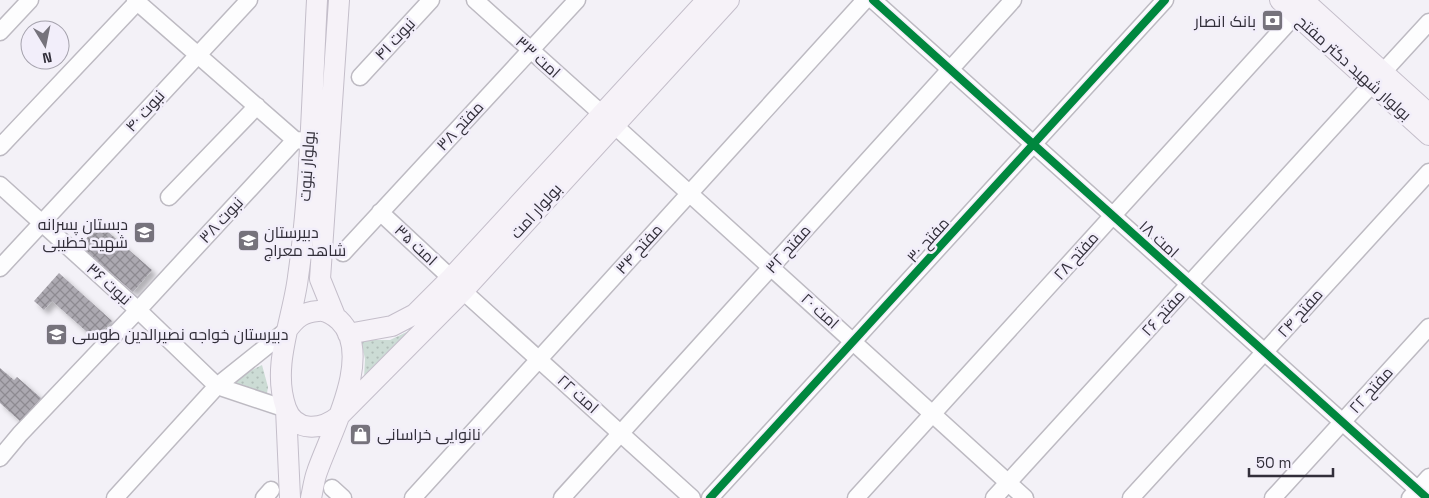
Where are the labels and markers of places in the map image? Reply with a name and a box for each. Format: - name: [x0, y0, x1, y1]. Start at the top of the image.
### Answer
- bank icon: بانک انصار: [1260, 9, 1284, 33]
- place label: بانک انصار: [1193, 11, 1256, 32]
- place label: دبستان پسرانه شهید خطیبی: [38, 214, 128, 253]
- school or university icon: دبستان پسرانه شهید خطیبی: [132, 221, 156, 245]
- place label: دبیرستان شاهد معراج: [264, 222, 346, 262]
- school or university icon: دبیرستان شاهد معراج: [236, 229, 260, 253]
- school or university icon: دبیرستان خواجه نصیرالدین طوسی: [44, 322, 68, 346]
- place label: دبیرستان خواجه نصیرالدین طوسی: [72, 324, 288, 345]
- shop icon: نانوایی خراسانی: [349, 422, 373, 446]
- place label: نانوایی خراسانی: [377, 424, 481, 445]

